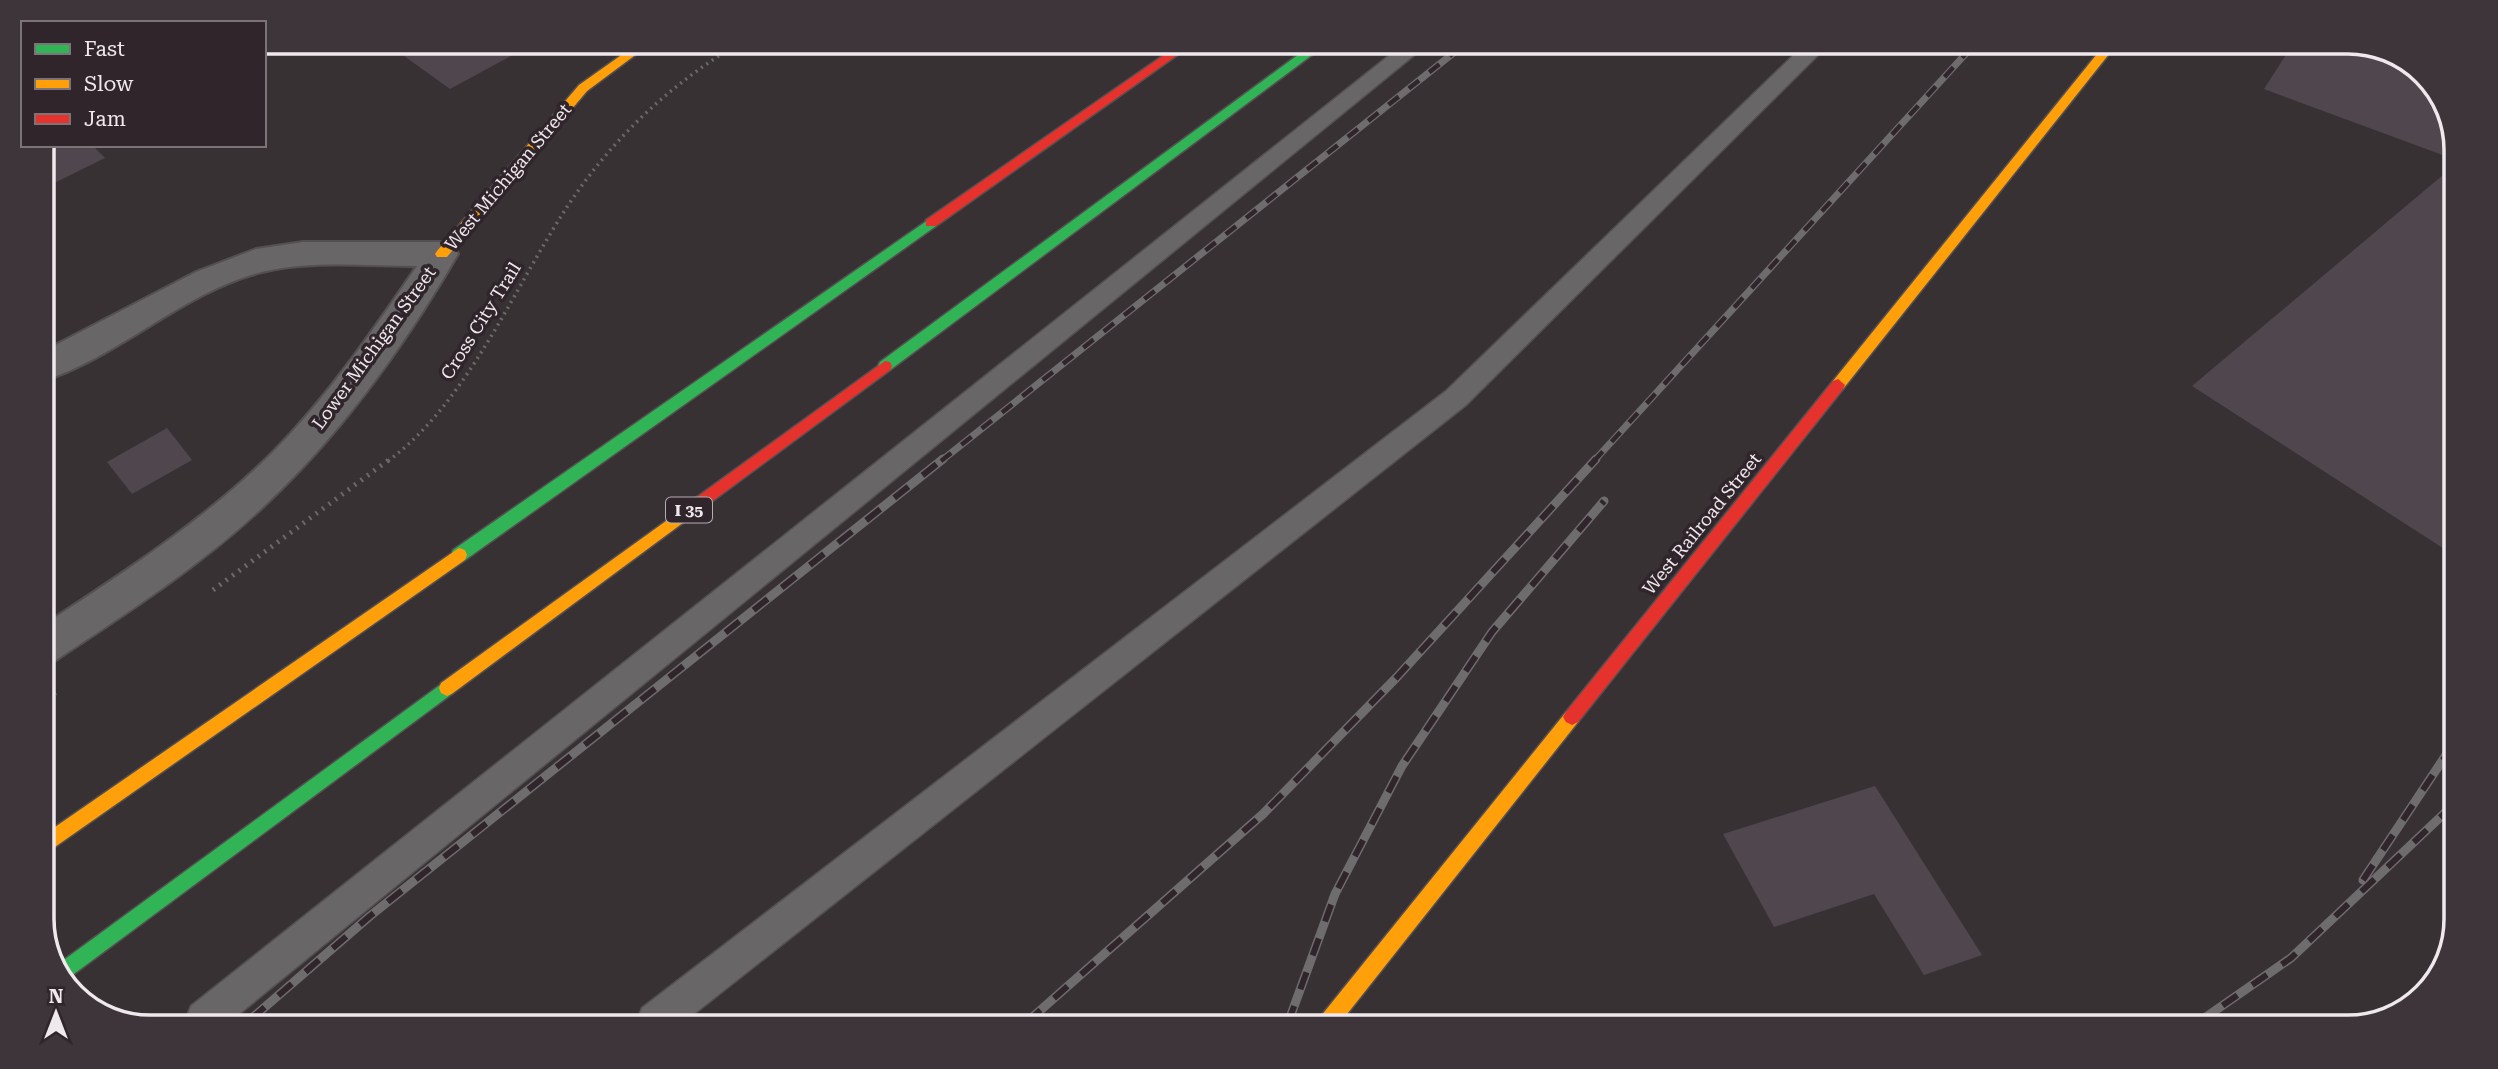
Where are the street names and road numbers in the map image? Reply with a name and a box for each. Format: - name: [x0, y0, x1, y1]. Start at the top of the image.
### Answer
- street label: West Michigan Street: [440, 99, 575, 254]
- street label: Cross City Trail: [436, 258, 525, 383]
- street label: Lower Michigan Street: [307, 262, 440, 433]
- street label: West Railroad Street: [1638, 448, 1765, 599]
- road number: I 35: [666, 498, 712, 523]

